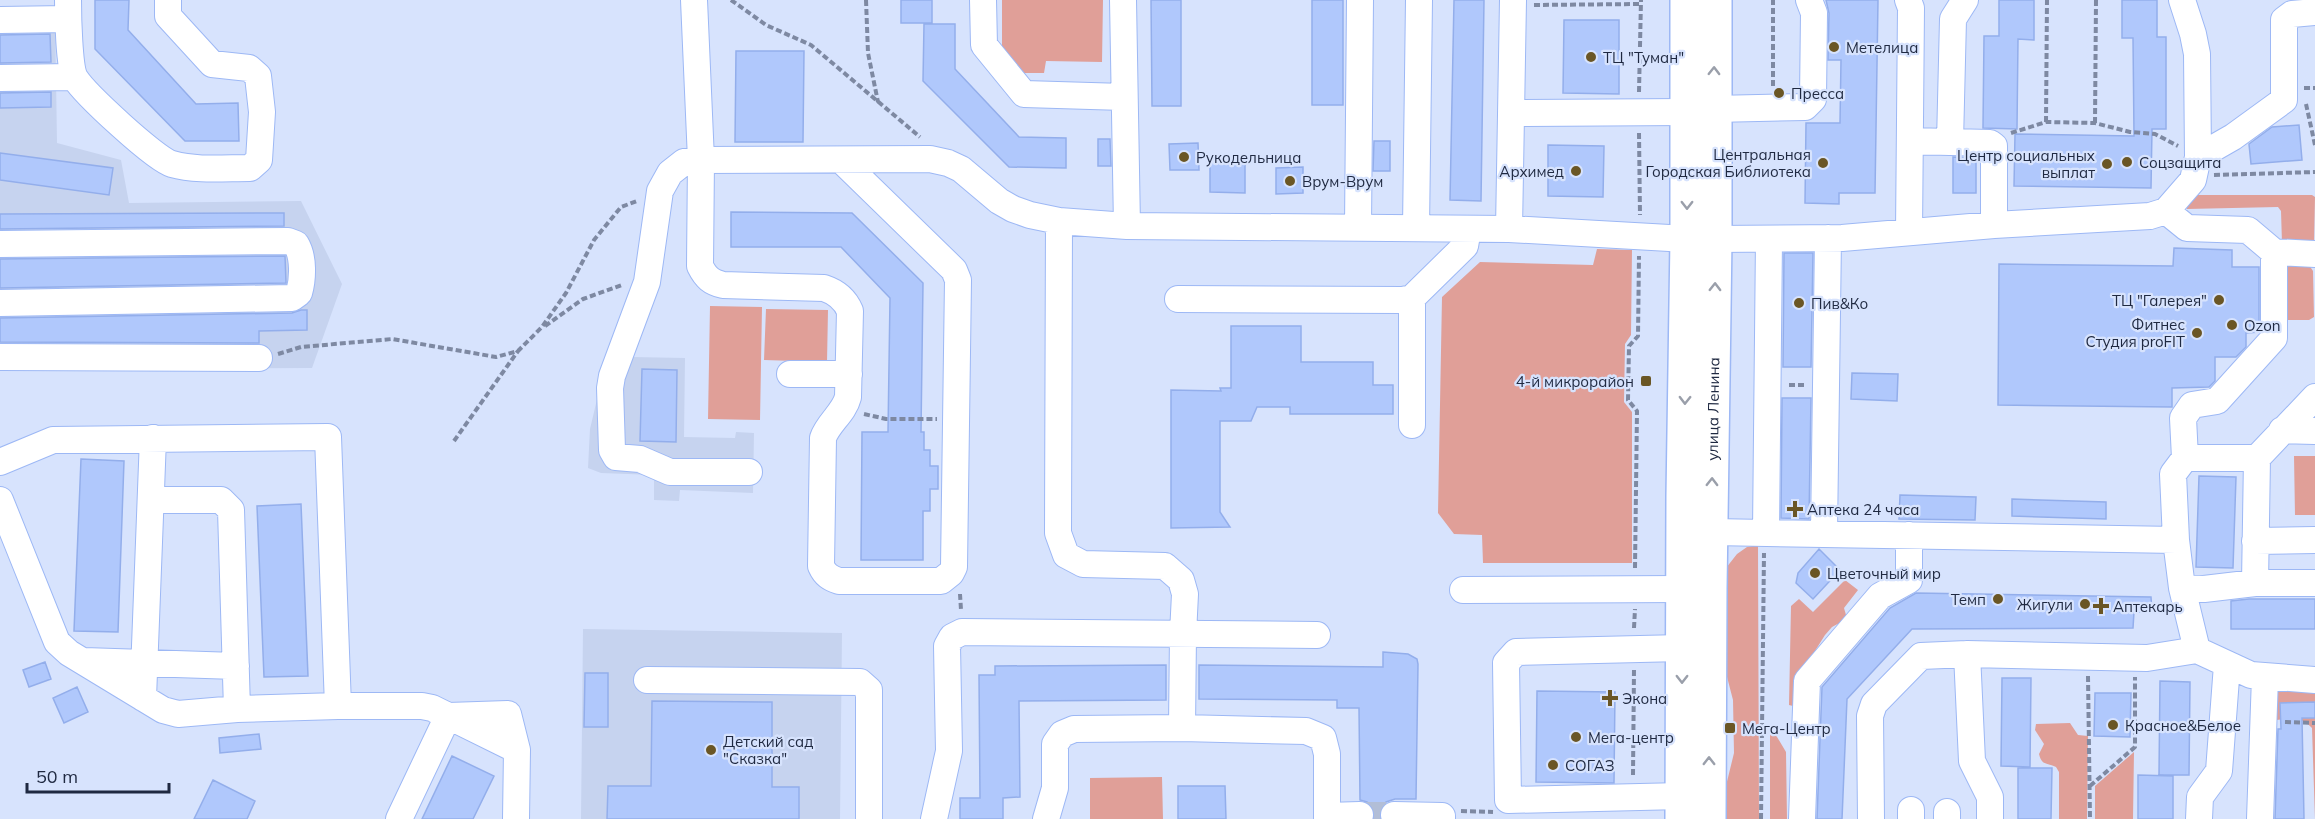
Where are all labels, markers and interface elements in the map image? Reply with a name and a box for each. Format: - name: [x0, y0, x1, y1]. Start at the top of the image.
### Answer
- place label: Метелица: [1846, 38, 1918, 57]
- marker: Метелица: [1827, 40, 1841, 54]
- place label: ТЦ "Туман": [1603, 48, 1684, 67]
- marker: ТЦ "Туман": [1584, 50, 1598, 64]
- one-way arrow: [1708, 66, 1720, 75]
- place label: Пресса: [1791, 84, 1844, 103]
- marker: Пресса: [1772, 86, 1786, 100]
- place label: Центральная Городская Библиотека: [1645, 145, 1811, 181]
- place label: Центр социальных выплат: [1957, 146, 2095, 182]
- place label: Рукодельница: [1196, 148, 1301, 167]
- marker: Рукодельница: [1177, 150, 1191, 164]
- place label: Соцзащита: [2139, 153, 2221, 172]
- marker: Соцзащита: [2120, 155, 2134, 169]
- marker: Центральная Городская Библиотека: [1816, 156, 1830, 170]
- marker: Центр социальных выплат: [2100, 157, 2114, 171]
- place label: Архимед: [1499, 162, 1564, 181]
- marker: Архимед: [1569, 164, 1583, 178]
- place label: Врум-Врум: [1302, 172, 1383, 191]
- marker: Врум-Врум: [1283, 174, 1297, 188]
- one-way arrow: [1681, 201, 1693, 210]
- one-way arrow: [1709, 282, 1721, 291]
- place label: ТЦ "Галерея": [2112, 291, 2207, 310]
- marker: ТЦ "Галерея": [2212, 293, 2226, 307]
- place label: Пив&Ко: [1811, 294, 1868, 313]
- marker: Пив&Ко: [1792, 296, 1806, 310]
- place label: Фитнес Студия proFIT: [2085, 315, 2185, 351]
- place label: Ozon: [2244, 316, 2281, 335]
- marker: Ozon: [2225, 318, 2239, 332]
- marker: Фитнес Студия proFIT: [2190, 326, 2204, 340]
- street label: улица Ленина: [1702, 357, 1723, 461]
- place label: 4-й микрорайон: [1516, 372, 1634, 391]
- marker: 4-й микрорайон: [1639, 374, 1653, 388]
- one-way arrow: [1678, 396, 1691, 405]
- one-way arrow: [1706, 477, 1718, 486]
- place label: Аптека 24 часа: [1807, 500, 1919, 519]
- marker: Аптека 24 часа: [1788, 502, 1802, 516]
- place label: Цветочный мир: [1827, 564, 1941, 583]
- marker: Цветочный мир: [1808, 566, 1822, 580]
- place label: Темп: [1951, 590, 1986, 609]
- marker: Темп: [1991, 592, 2005, 606]
- place label: Жигули: [2017, 595, 2073, 614]
- marker: Жигули: [2078, 597, 2092, 611]
- place label: Аптекарь: [2113, 597, 2183, 616]
- marker: Аптекарь: [2094, 599, 2108, 613]
- one-way arrow: [1676, 675, 1688, 684]
- place label: Экона: [1622, 689, 1667, 708]
- marker: Экона: [1603, 691, 1617, 705]
- place label: Красное&Белое: [2125, 716, 2241, 735]
- marker: Красное&Белое: [2106, 718, 2120, 732]
- place label: Мега-Центр: [1742, 719, 1831, 738]
- marker: Мега-Центр: [1723, 721, 1737, 735]
- place label: Мега-центр: [1588, 728, 1674, 747]
- marker: Мега-центр: [1569, 730, 1583, 744]
- place label: Детский сад "Сказка": [723, 732, 813, 768]
- marker: Детский сад "Сказка": [704, 743, 718, 757]
- scale bar: [27, 756, 170, 794]
- place label: СОГАЗ: [1565, 756, 1614, 775]
- one-way arrow: [1703, 756, 1715, 765]
- marker: СОГАЗ: [1546, 758, 1560, 772]
- text: 50 m: [36, 765, 78, 788]

